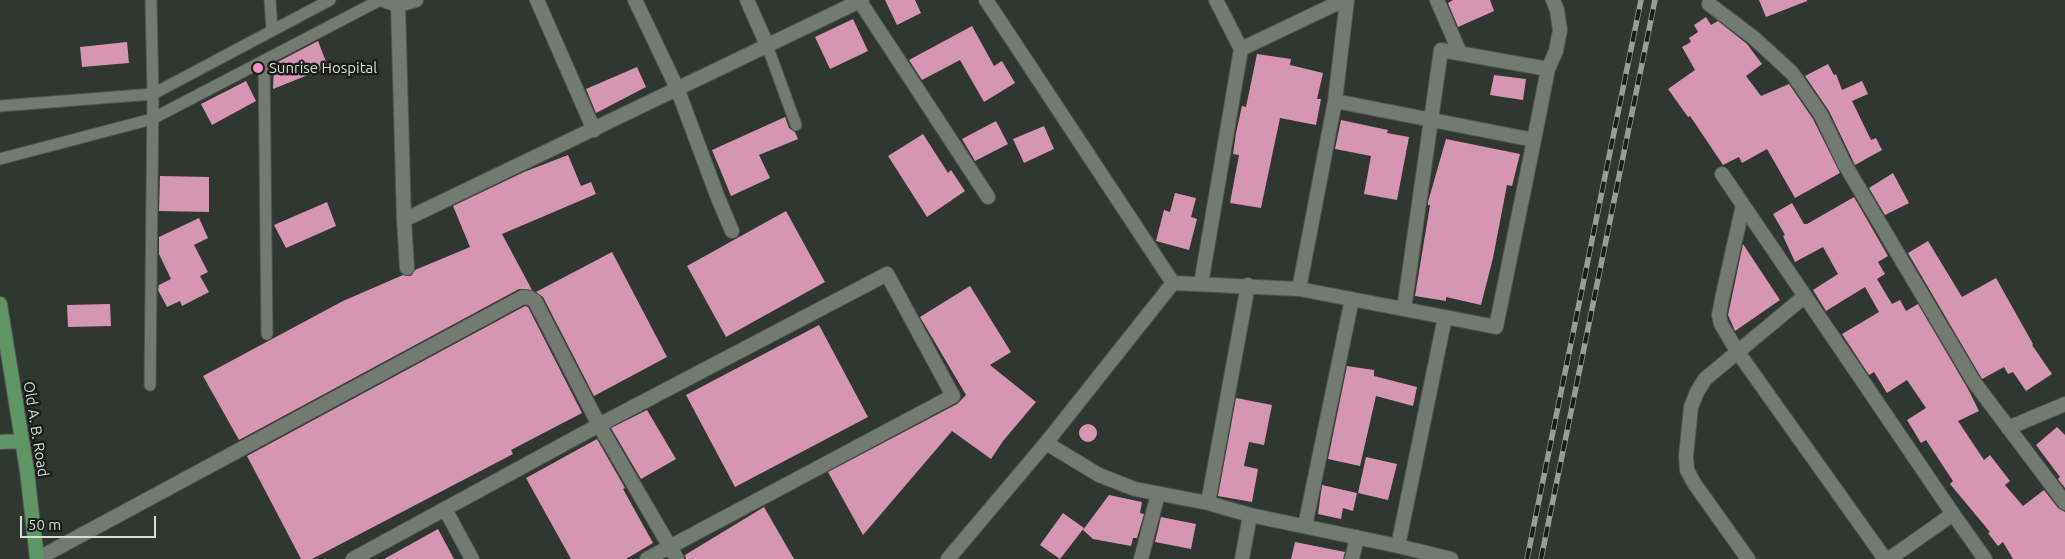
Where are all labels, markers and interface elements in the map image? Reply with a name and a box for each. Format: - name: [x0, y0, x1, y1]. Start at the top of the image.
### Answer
- place label: Sunrise Hospital: [269, 59, 377, 77]
- marker: Sunrise Hospital: [251, 61, 265, 75]
- street label: Old A. B. Road: [20, 380, 52, 478]
- scale bar: [22, 506, 159, 538]
- text: 50 m: [28, 516, 61, 533]

